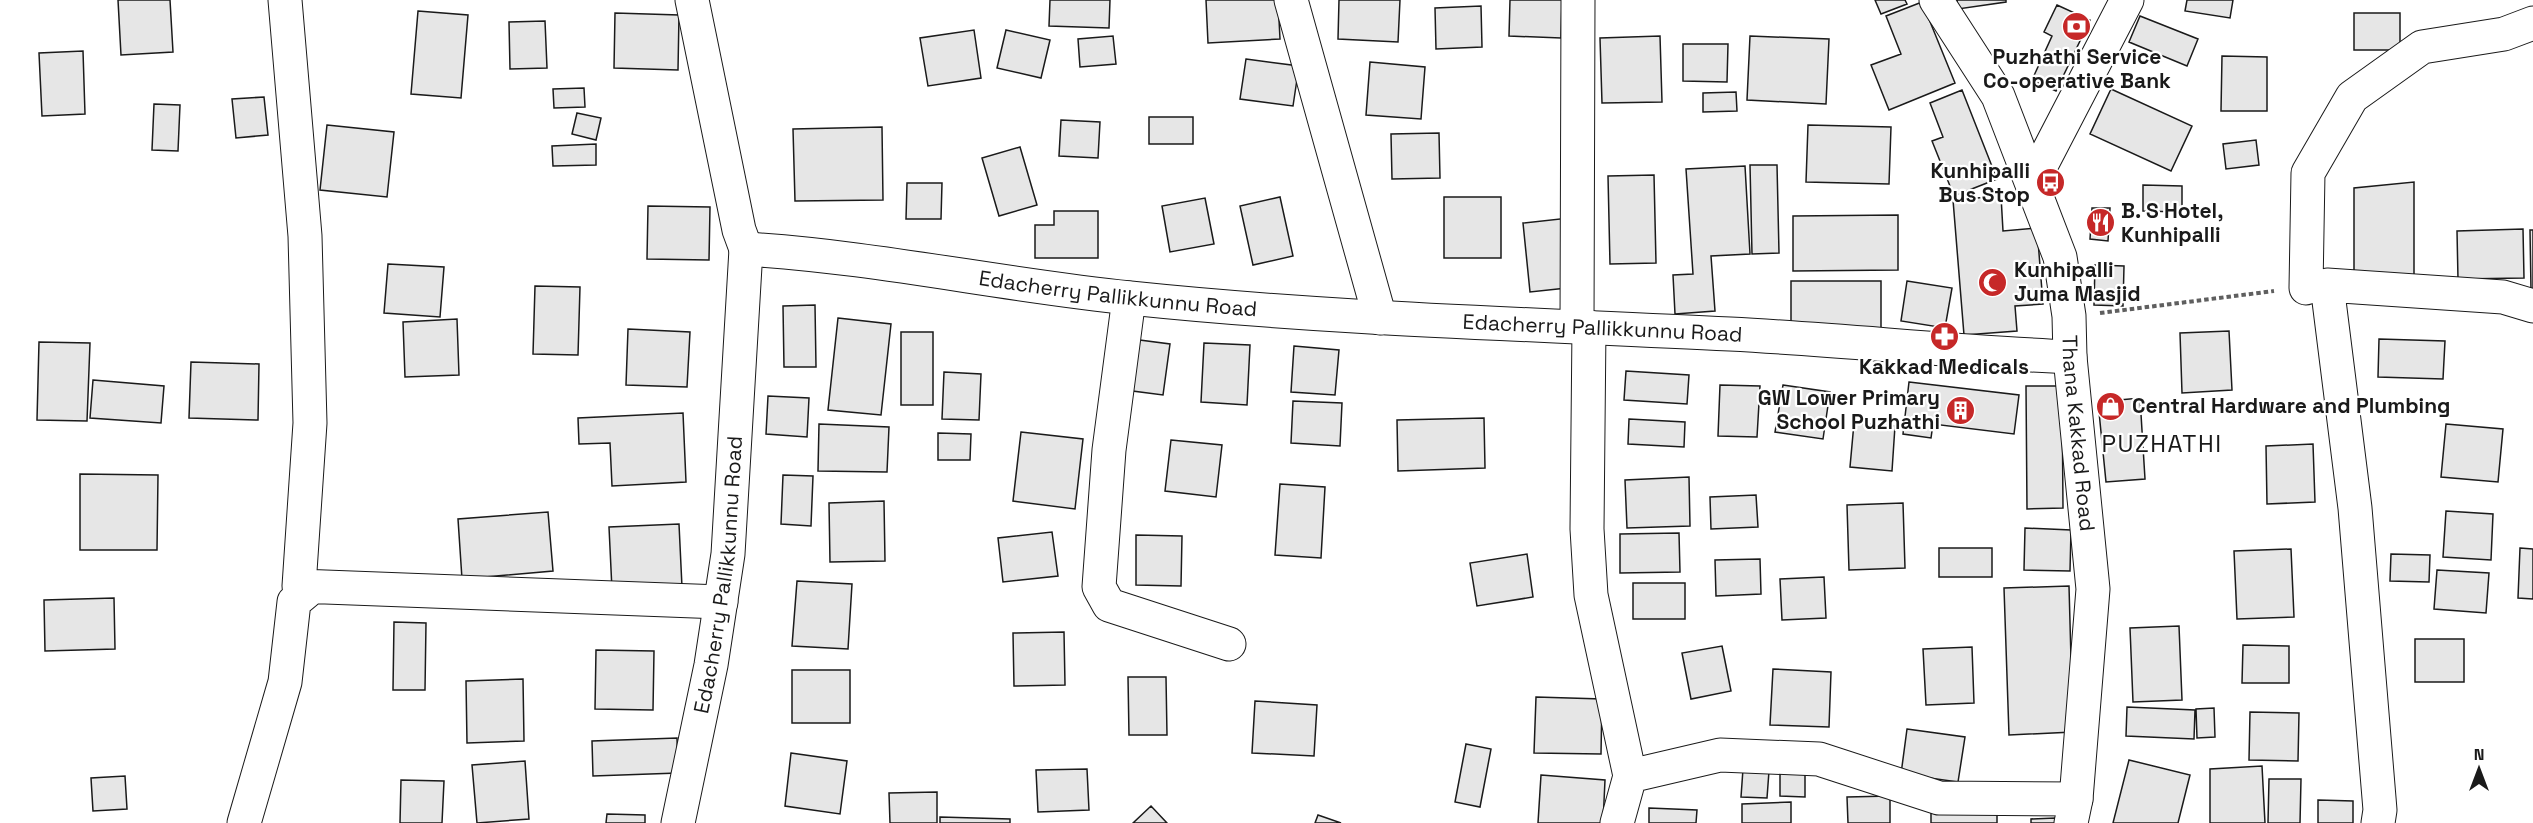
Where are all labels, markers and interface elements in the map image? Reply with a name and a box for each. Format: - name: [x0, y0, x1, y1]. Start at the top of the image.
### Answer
- bank icon: Puzhathi Service Co-operative Bank: [2061, 10, 2093, 42]
- place label: Puzhathi Service Co-operative Bank: [1983, 43, 2171, 94]
- place label: Kunhipalli Bus Stop: [1930, 157, 2030, 208]
- bus stop icon: Kunhipalli Bus Stop: [2035, 167, 2067, 199]
- place label: B. S Hotel, Kunhipalli: [2121, 197, 2223, 248]
- restaurant icon: B. S Hotel, Kunhipalli: [2084, 207, 2116, 239]
- place label: Kunhipalli Juma Masjid: [2014, 256, 2141, 307]
- street label: Edacherry Pallikkunnu Road: [977, 264, 1258, 322]
- mosque icon: Kunhipalli Juma Masjid: [1977, 266, 2009, 298]
- street label: Edacherry Pallikkunnu Road: [1462, 308, 1743, 348]
- pharmacy icon: Kakkad Medicals: [1928, 320, 1960, 352]
- street label: Thana Kakkad Road: [2056, 335, 2101, 533]
- place label: Kakkad Medicals: [1859, 353, 2029, 380]
- place label: GW Lower Primary School Puzhathi: [1758, 384, 1940, 435]
- shop icon: Central Hardware and Plumbing: [2095, 390, 2127, 422]
- place label: Central Hardware and Plumbing: [2132, 392, 2451, 419]
- building icon: GW Lower Primary School Puzhathi: [1945, 394, 1977, 426]
- district label: PUZHATHI: [2101, 428, 2223, 459]
- street label: Edacherry Pallikkunnu Road: [687, 435, 748, 716]
- north arrow: [2449, 739, 2509, 799]
- text: N: [2474, 744, 2484, 765]

